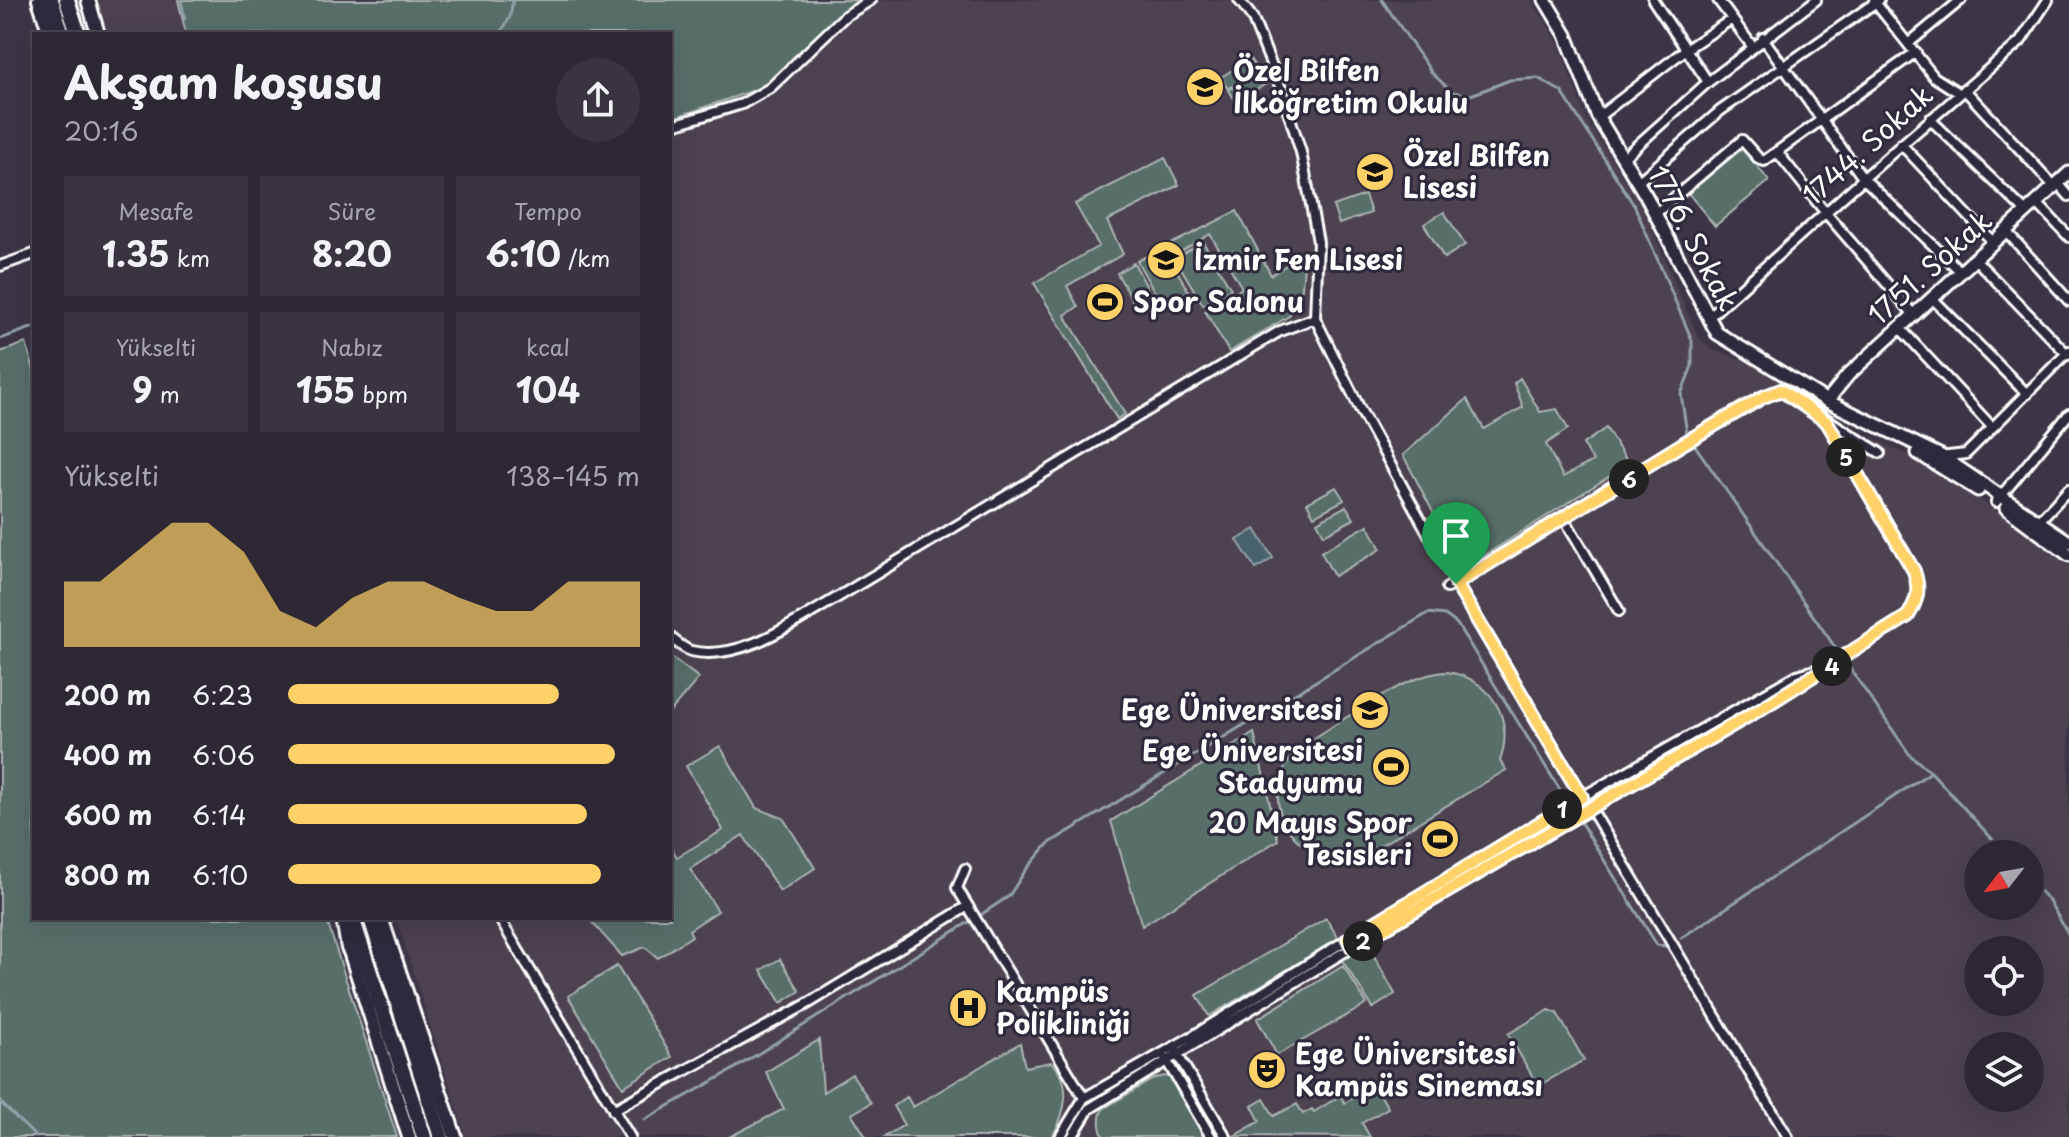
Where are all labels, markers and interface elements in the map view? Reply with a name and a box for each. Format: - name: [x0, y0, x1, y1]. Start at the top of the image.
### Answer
- text: Akşam koşusu: [64, 48, 383, 114]
- place label: Özel Bilfen İlköğretim Okulu: [1233, 48, 1469, 123]
- button: share: [556, 58, 640, 142]
- school or university icon: Özel Bilfen İlköğretim Okulu: [1184, 66, 1226, 108]
- street label: 1744. Sokak: [1792, 73, 1942, 214]
- text: 20:16: [64, 111, 138, 150]
- place label: Özel Bilfen Lisesi: [1403, 133, 1550, 208]
- school or university icon: Özel Bilfen Lisesi: [1354, 151, 1396, 193]
- street label: 1776. Sokak: [1638, 157, 1751, 318]
- text: Mesafe: [118, 194, 194, 227]
- text: Süre: [328, 194, 376, 227]
- text: Tempo: [514, 194, 582, 227]
- street label: 1751. Sokak: [1857, 199, 2001, 335]
- text: 1.35: [102, 227, 170, 279]
- text: 8:20: [312, 227, 392, 279]
- text: 6:10: [486, 227, 561, 279]
- place label: İzmir Fen Lisesi: [1194, 237, 1403, 280]
- school or university icon: İzmir Fen Lisesi: [1145, 239, 1187, 281]
- text: km: [170, 241, 210, 274]
- text: /km: [561, 241, 610, 274]
- place label: Spor Salonu: [1133, 279, 1304, 322]
- sports icon: Spor Salonu: [1084, 281, 1126, 323]
- text: Yükselti: [116, 330, 196, 363]
- text: Nabız: [321, 330, 383, 363]
- text: kcal: [526, 330, 570, 363]
- text: 9: [132, 363, 153, 415]
- text: 155: [296, 363, 355, 415]
- text: 104: [516, 363, 580, 415]
- text: m: [153, 377, 180, 410]
- text: bpm: [355, 377, 408, 410]
- pin: 5: [1826, 437, 1866, 477]
- text: 5: [1839, 440, 1853, 473]
- text: Yükselti: [64, 456, 159, 495]
- text: 138–145 m: [506, 456, 640, 495]
- pin: 6: [1609, 459, 1649, 499]
- text: 6: [1621, 462, 1637, 495]
- pin: [1422, 502, 1490, 584]
- icon: arrive: [1434, 514, 1478, 558]
- pin: 4: [1812, 646, 1852, 686]
- text: 4: [1825, 649, 1839, 682]
- text: 200 m: [64, 675, 151, 714]
- text: 6:23: [192, 675, 253, 714]
- place label: Ege Üniversitesi: [1121, 687, 1342, 730]
- school or university icon: Ege Üniversitesi: [1349, 689, 1391, 731]
- place label: Ege Üniversitesi Stadyumu: [1142, 728, 1363, 803]
- text: 400 m: [64, 735, 152, 774]
- text: 6:06: [192, 735, 255, 774]
- sports icon: Ege Üniversitesi Stadyumu: [1370, 746, 1412, 788]
- pin: 1: [1542, 789, 1582, 829]
- text: 1: [1557, 792, 1567, 825]
- text: 600 m: [64, 795, 152, 834]
- text: 6:14: [192, 795, 247, 834]
- place label: 20 Mayıs Spor Tesisleri: [1208, 800, 1412, 875]
- sports icon: 20 Mayıs Spor Tesisleri: [1419, 818, 1461, 860]
- north arrow: [1964, 840, 2044, 920]
- map controls: [1964, 840, 2044, 1112]
- text: 800 m: [64, 855, 151, 894]
- text: 6:10: [192, 855, 248, 894]
- pin: 2: [1343, 921, 1383, 961]
- text: 2: [1355, 924, 1371, 957]
- button: locate: [1964, 936, 2044, 1016]
- place label: Kampüs Polikliniği: [996, 969, 1130, 1044]
- hospital icon: Kampüs Polikliniği: [947, 987, 989, 1029]
- place label: Ege Üniversitesi Kampüs Sineması: [1295, 1031, 1543, 1106]
- button: layers: [1964, 1032, 2044, 1112]
- theatre icon: Ege Üniversitesi Kampüs Sineması: [1246, 1049, 1288, 1091]

